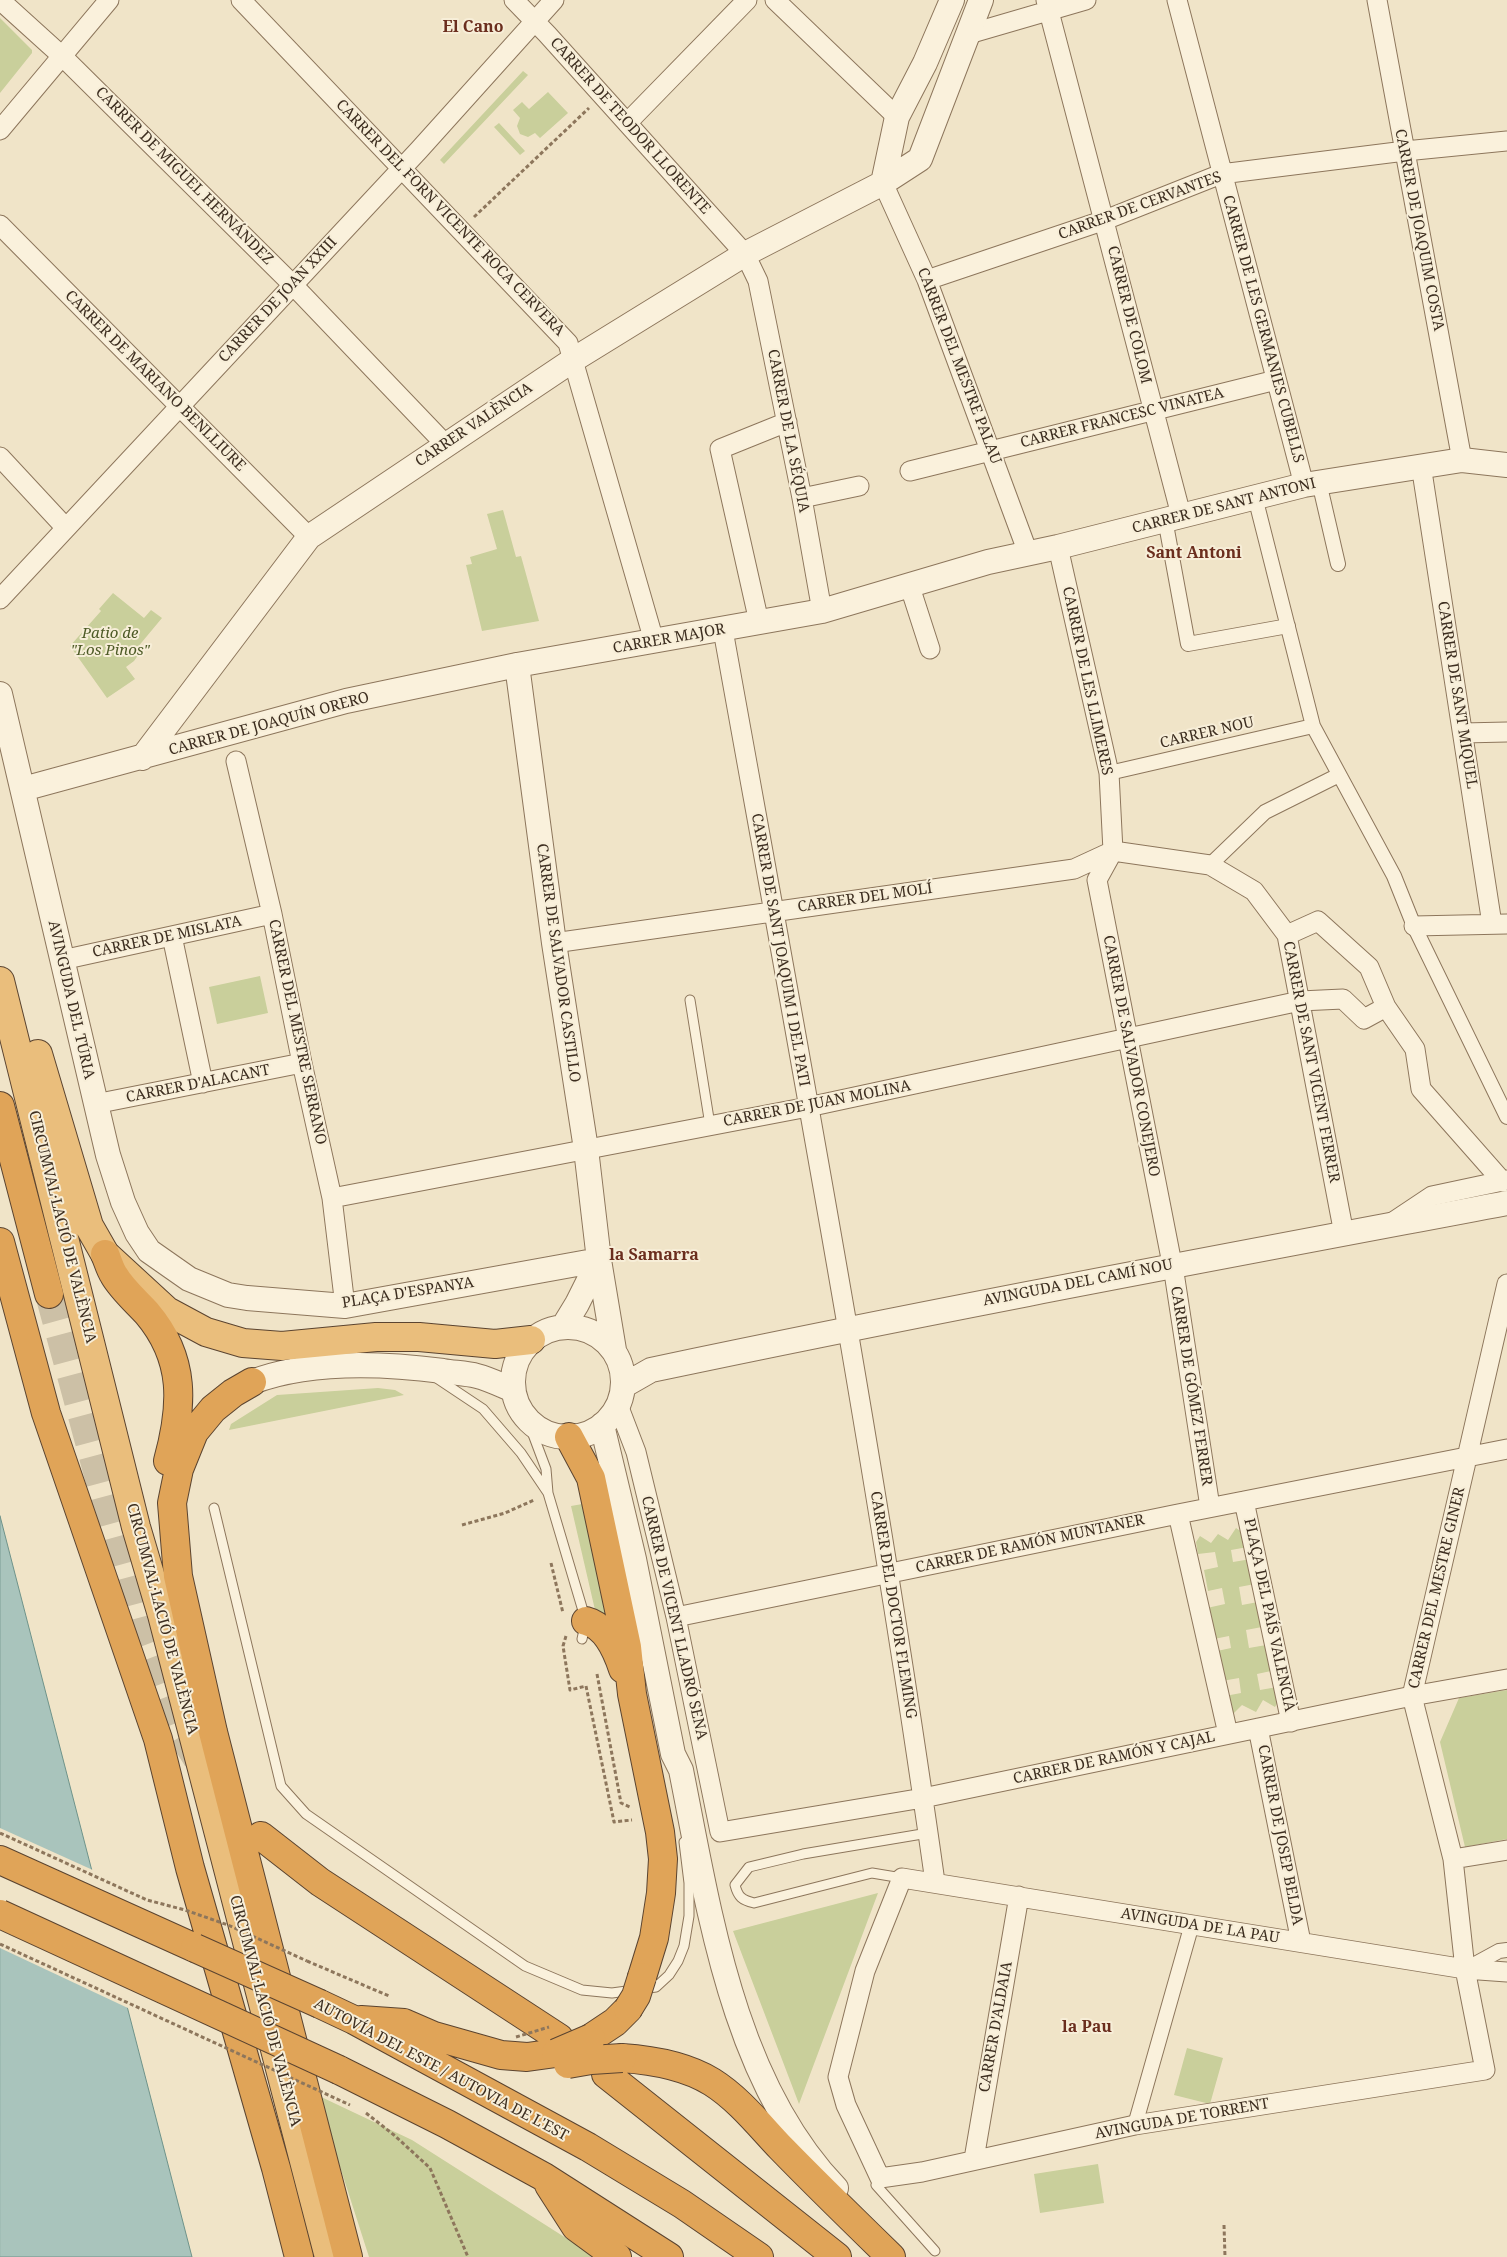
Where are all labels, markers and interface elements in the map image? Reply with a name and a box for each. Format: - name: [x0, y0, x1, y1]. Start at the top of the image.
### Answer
- district label: El Cano: [442, 17, 504, 37]
- street label: CARRER DE TEODOR LLORENTE: [546, 34, 714, 218]
- street label: CARRER DE MIGUEL HERNÁNDEZ: [91, 83, 277, 269]
- street label: CARRER DEL FORN VICENTE ROCA CERVERA: [332, 96, 568, 340]
- street label: CARRER DE JOAQUIM COSTA: [1391, 127, 1447, 333]
- street label: CARRER DE CERVANTES: [1056, 168, 1224, 244]
- street label: CARRER DE LES GERMANIES CUBELLS: [1219, 193, 1307, 465]
- street label: CARRER DE JOAN XXIII: [215, 233, 341, 367]
- street label: CARRER DE COLOM: [1103, 244, 1155, 386]
- street label: CARRER DEL MESTRE PALAU: [913, 265, 1005, 467]
- street label: CARRER DE MARIANO BENLLIURE: [61, 287, 249, 475]
- street label: CARRER DE LA SÉQUIA: [763, 348, 813, 514]
- street label: CARRER VALÈNCIA: [412, 379, 536, 471]
- street label: CARRER FRANCESC VINATEA: [1018, 384, 1226, 452]
- street label: CARRER DE SANT ANTONI: [1130, 474, 1318, 538]
- district label: Sant Antoni: [1146, 543, 1242, 563]
- street label: CARRER DE LES LLIMERES: [1058, 585, 1116, 777]
- street label: CARRER DE SANT MIQUEL: [1433, 600, 1481, 790]
- street label: CARRER MAJOR: [612, 620, 726, 658]
- park label: Patio de "Los Pinos": [70, 625, 150, 660]
- street label: CARRER DE JOAQUÍN ORERO: [167, 689, 371, 759]
- street label: CARRER NOU: [1158, 713, 1256, 753]
- street label: CARRER DE SANT JOAQUIM I DEL PATI: [747, 812, 813, 1088]
- street label: CARRER DE SALVADOR CASTILLO: [532, 842, 584, 1084]
- street label: CARRER DEL MOLÍ: [796, 880, 934, 916]
- street label: CARRER DE MISLATA: [91, 912, 243, 962]
- street label: CARRER DEL MESTRE SERRANO: [264, 918, 330, 1146]
- street label: AVINGUDA DEL TÚRIA: [44, 919, 98, 1081]
- street label: CARRER DE SALVADOR CONEJERO: [1099, 934, 1163, 1178]
- street label: CARRER DE SANT VICENT FERRER: [1279, 940, 1343, 1184]
- street label: CARRER D'ALACANT: [125, 1061, 271, 1107]
- street label: CARRER DE JUAN MOLINA: [722, 1077, 912, 1131]
- street label: CIRCUMVAL·LACIÓ DE VALÈNCIA: [24, 1109, 100, 1345]
- district label: la Samarra: [609, 1245, 699, 1265]
- street label: AVINGUDA DEL CAMÍ NOU: [982, 1256, 1174, 1310]
- street label: PLAÇA D'ESPANYA: [341, 1274, 475, 1312]
- street label: CARRER DE GÓMEZ FERRER: [1166, 1285, 1216, 1487]
- street label: CARRER DEL MESTRE GINER: [1405, 1485, 1469, 1691]
- street label: CARRER DEL DOCTOR FLEMING: [866, 1490, 920, 1720]
- street label: CARRER DE VICENT LLADRÓ SENA: [637, 1494, 711, 1742]
- street label: CIRCUMVAL·LACIÓ DE VALÈNCIA: [122, 1501, 202, 1737]
- street label: CARRER DE RAMÓN MUNTANER: [914, 1511, 1146, 1577]
- street label: PLAÇA DEL PAÍS VALENCIÀ: [1240, 1517, 1298, 1713]
- street label: CARRER DE RAMÓN Y CAJAL: [1011, 1728, 1217, 1788]
- street label: CARRER DE JOSEP BELDA: [1254, 1743, 1306, 1927]
- street label: CIRCUMVAL·LACIÓ DE VALÈNCIA: [225, 1893, 305, 2129]
- street label: AVINGUDA DE LA PAU: [1119, 1905, 1281, 1947]
- street label: CARRER D'ALDAIA: [976, 1960, 1016, 2094]
- street label: AUTOVÍA DEL ESTE / AUTOVIA DE L'EST: [311, 1995, 571, 2145]
- district label: la Pau: [1062, 2017, 1112, 2037]
- street label: AVINGUDA DE TORRENT: [1093, 2095, 1271, 2143]

